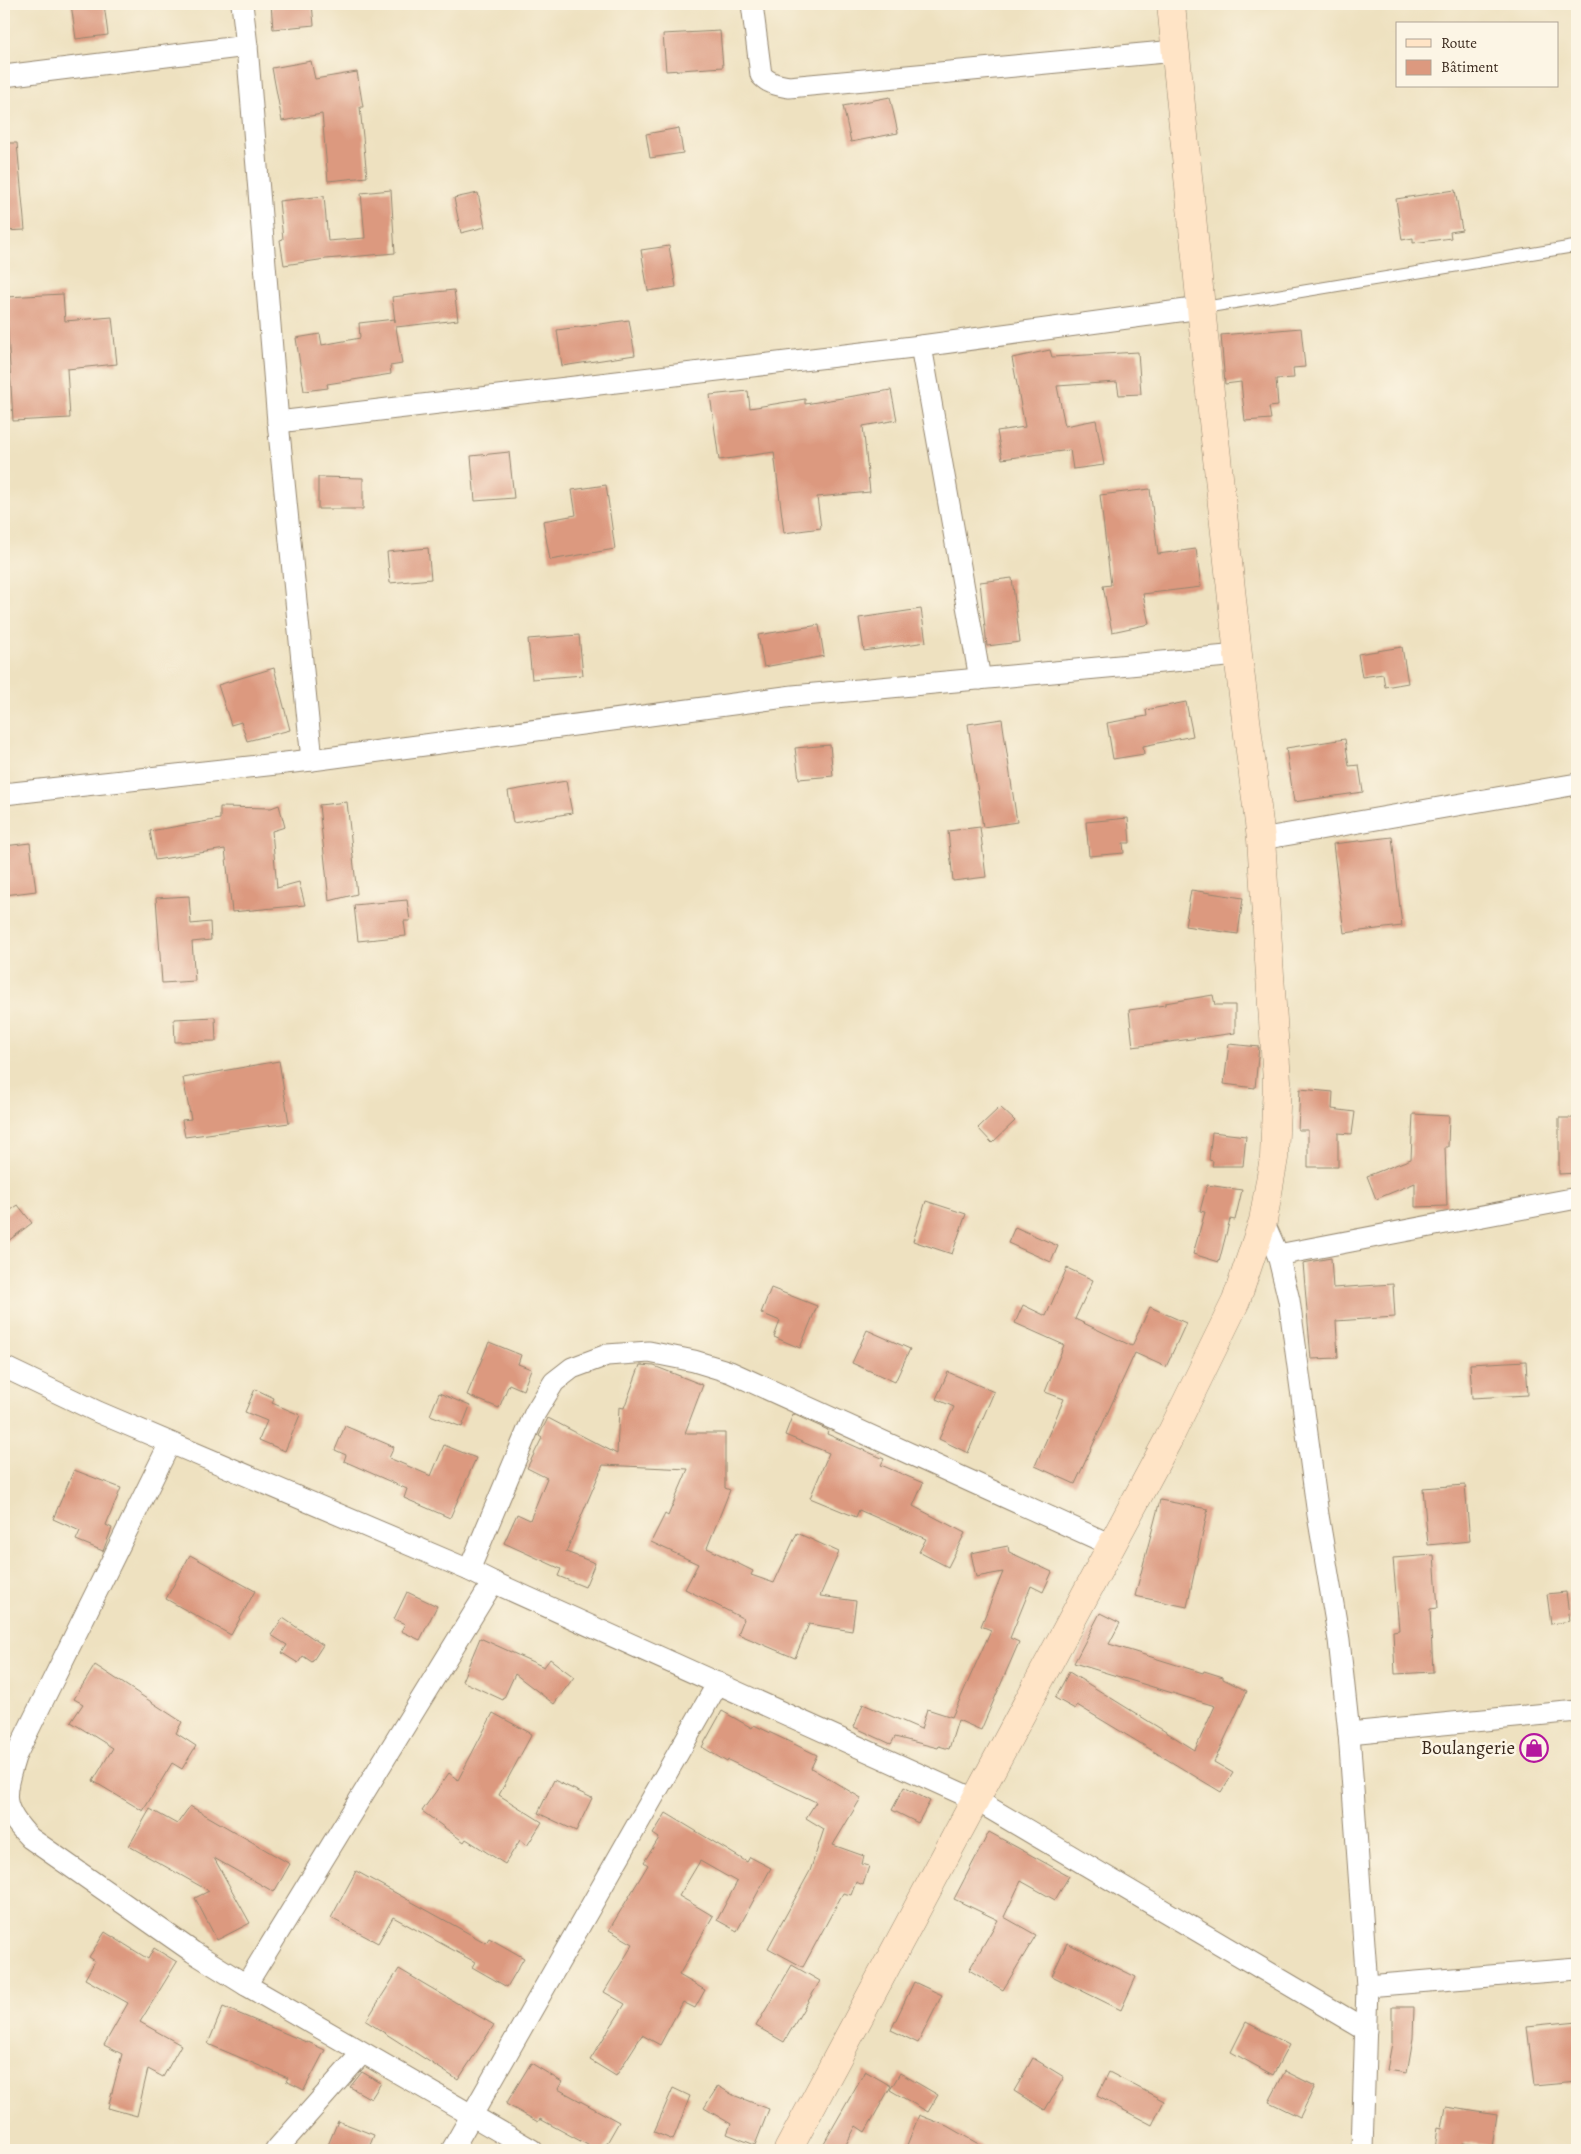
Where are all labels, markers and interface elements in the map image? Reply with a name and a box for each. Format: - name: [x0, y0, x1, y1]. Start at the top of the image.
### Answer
- legend: [1396, 22, 1558, 88]
- text: Route: [1441, 33, 1477, 53]
- text: Bâtiment: [1441, 57, 1499, 77]
- shop icon: Boulangerie: [1519, 1733, 1549, 1763]
- place label: Boulangerie: [1421, 1735, 1515, 1761]

